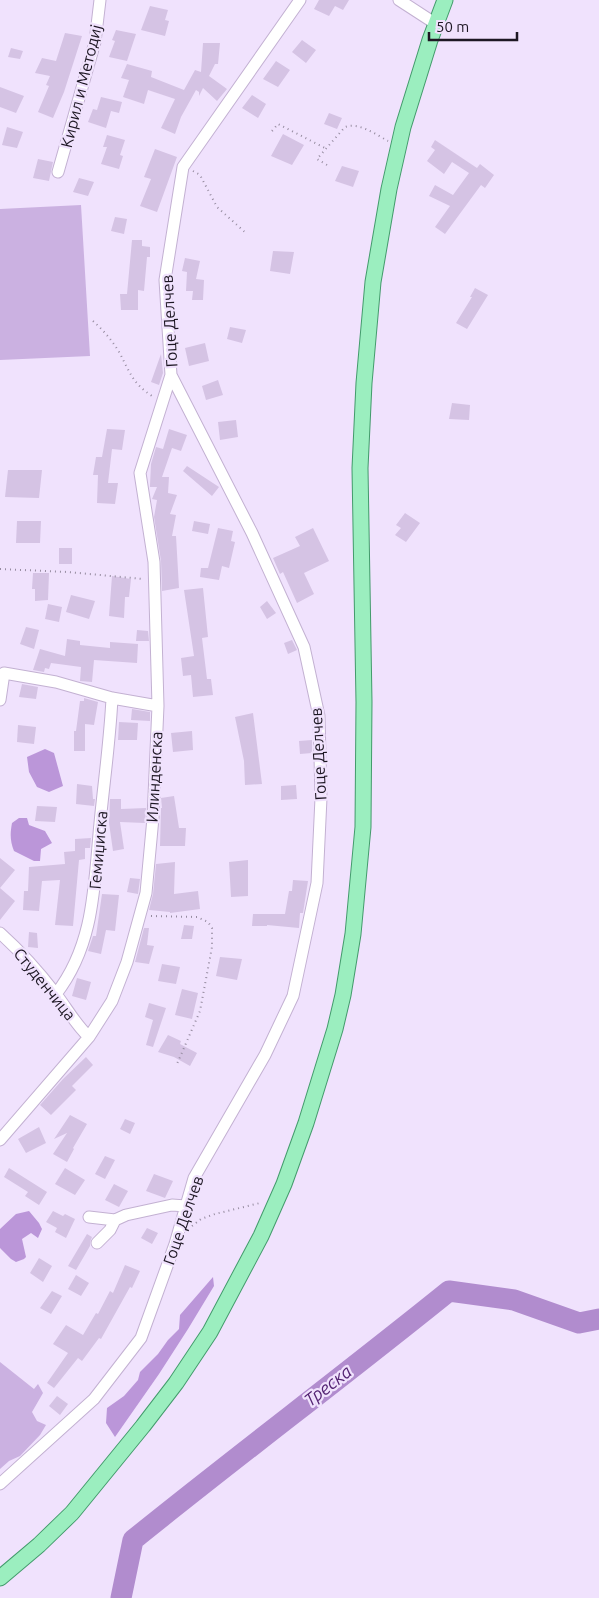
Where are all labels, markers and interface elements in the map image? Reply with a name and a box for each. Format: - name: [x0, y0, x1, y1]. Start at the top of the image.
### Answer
- scale bar: [429, 10, 516, 42]
- text: 50 m: [436, 18, 469, 35]
- street label: Кирил и Методиј: [57, 23, 105, 149]
- street label: Гоце Делчев: [158, 274, 180, 368]
- street label: Гоце Делчев: [307, 707, 329, 801]
- street label: Илинденска: [143, 731, 165, 823]
- street label: Гемиџиска: [86, 810, 110, 890]
- street label: Студенчица: [11, 944, 79, 1024]
- street label: Гоце Делчев: [159, 1173, 207, 1267]
- water label: Треска: [300, 1360, 355, 1410]

